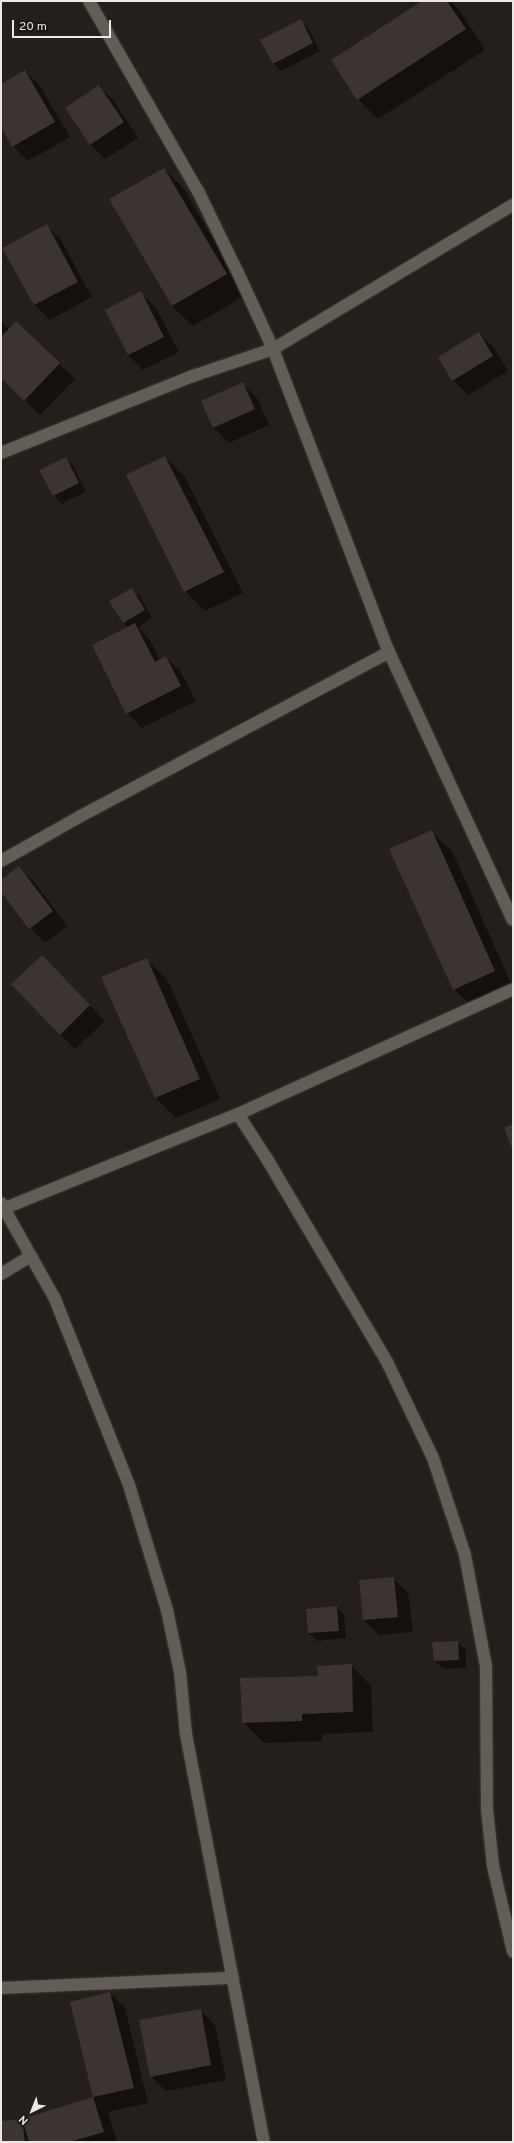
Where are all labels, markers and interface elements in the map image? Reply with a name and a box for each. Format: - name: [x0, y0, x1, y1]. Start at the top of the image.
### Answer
- scale bar: [14, 12, 113, 38]
- text: 20 m: [19, 19, 47, 35]
- north arrow: [12, 2091, 52, 2131]
- text: N: [16, 2112, 31, 2128]

